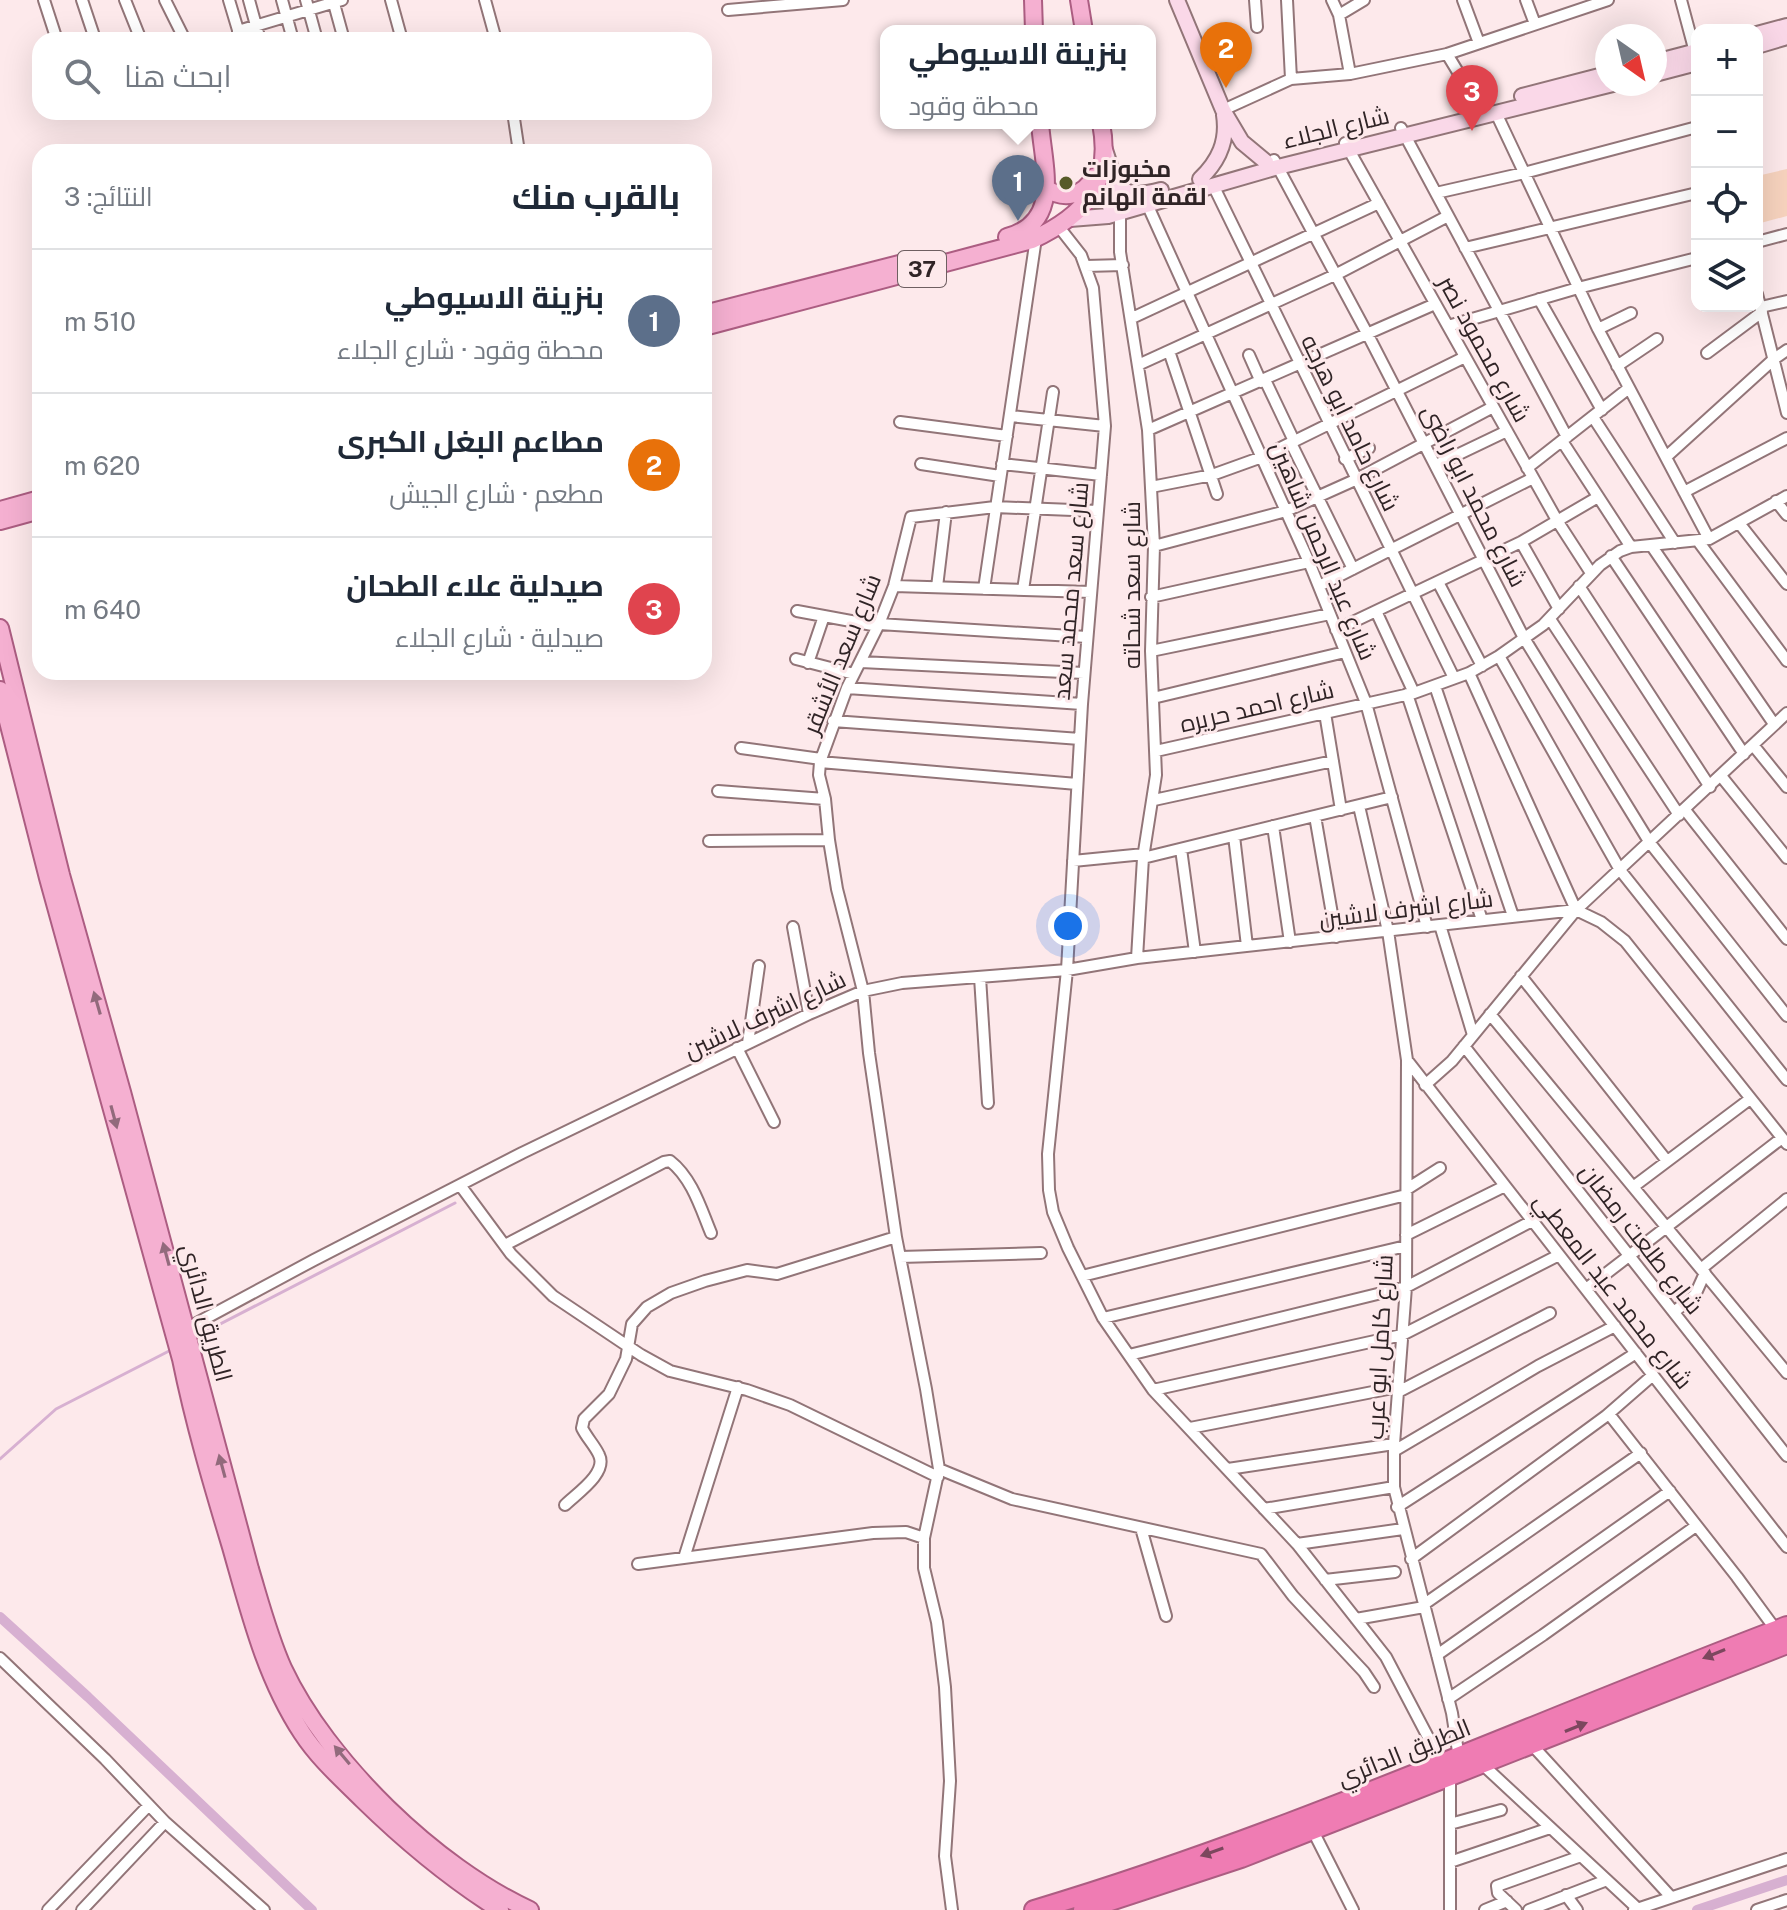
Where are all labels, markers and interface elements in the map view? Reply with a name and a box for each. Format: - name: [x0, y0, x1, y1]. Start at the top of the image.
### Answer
- pin: 2: [1200, 22, 1252, 88]
- north arrow: [1595, 24, 1667, 96]
- map controls: [1691, 24, 1763, 312]
- button: +: [1691, 24, 1763, 96]
- popup: [880, 25, 1156, 129]
- search box: [32, 32, 712, 120]
- text: بنزينة الاسيوطي: [908, 35, 1128, 71]
- icon: search: [60, 54, 104, 98]
- text: ابحث هنا: [124, 58, 232, 94]
- pin: 3: [1446, 65, 1498, 131]
- text: محطة وقود: [908, 90, 1039, 121]
- button: −: [1691, 96, 1763, 168]
- street label: شارع الجلاء: [1279, 100, 1393, 157]
- place label: مخبوزات لقمة الهانم: [1082, 154, 1207, 213]
- pin: 1: [992, 155, 1044, 221]
- button: locate: [1691, 168, 1763, 240]
- marker: مخبوزات لقمة الهانم: [1057, 174, 1075, 192]
- text: بالقرب منك: [512, 177, 680, 217]
- text: النتائج: 3: [64, 181, 153, 212]
- button: layers: [1691, 240, 1763, 312]
- road number: 37: [898, 251, 946, 287]
- street label: شارع محمود نصر: [1430, 269, 1537, 428]
- text: بنزينة الاسيوطي: [385, 279, 604, 315]
- text: 510 m: [64, 306, 136, 337]
- text: 1: [648, 306, 660, 337]
- street label: شارع حامد ابو هرجه: [1293, 330, 1406, 517]
- text: محطة وقود · شارع الجلاء: [337, 334, 604, 365]
- street label: شارع محمد ابو راضى: [1414, 400, 1533, 593]
- text: مطاعم البغل الكبرى: [337, 423, 604, 459]
- street label: شارع عبد الرحمن شاهين: [1262, 437, 1383, 665]
- text: 620 m: [64, 450, 140, 481]
- text: 2: [646, 450, 662, 481]
- text: مطعم · شارع الجيش: [389, 478, 604, 509]
- street label: شارع سعد محمد سعد: [1047, 481, 1096, 701]
- street label: شارع سعد شحاته: [1117, 501, 1148, 669]
- text: صيدلية علاء الطحان: [346, 567, 604, 603]
- street label: شارع سعد الأشقر: [795, 569, 889, 741]
- text: 640 m: [64, 594, 141, 625]
- text: 3: [645, 594, 663, 625]
- text: صيدلية · شارع الجلاء: [395, 622, 604, 653]
- street label: شارع احمد حريره: [1177, 675, 1337, 740]
- street label: شارع اشرف لاشين: [1317, 883, 1495, 936]
- your location: [1048, 906, 1088, 946]
- street label: شارع اشرف لاشين: [679, 964, 851, 1067]
- one-way arrow: [90, 990, 103, 1014]
- one-way arrow: [108, 1105, 121, 1129]
- street label: شارع طلعت رمضان: [1572, 1157, 1709, 1321]
- street label: شارع محمد عبد المعطي: [1524, 1187, 1699, 1398]
- one-way arrow: [159, 1241, 171, 1266]
- street label: الطريق الدائري: [170, 1241, 239, 1386]
- street label: شارع كامل ابو عرب: [1360, 1254, 1401, 1440]
- one-way arrow: [216, 1454, 228, 1479]
- one-way arrow: [1702, 1648, 1726, 1661]
- street label: الطريق الدائري: [1333, 1713, 1476, 1796]
- one-way arrow: [1564, 1720, 1588, 1733]
- one-way arrow: [334, 1745, 351, 1765]
- one-way arrow: [1200, 1846, 1224, 1859]

